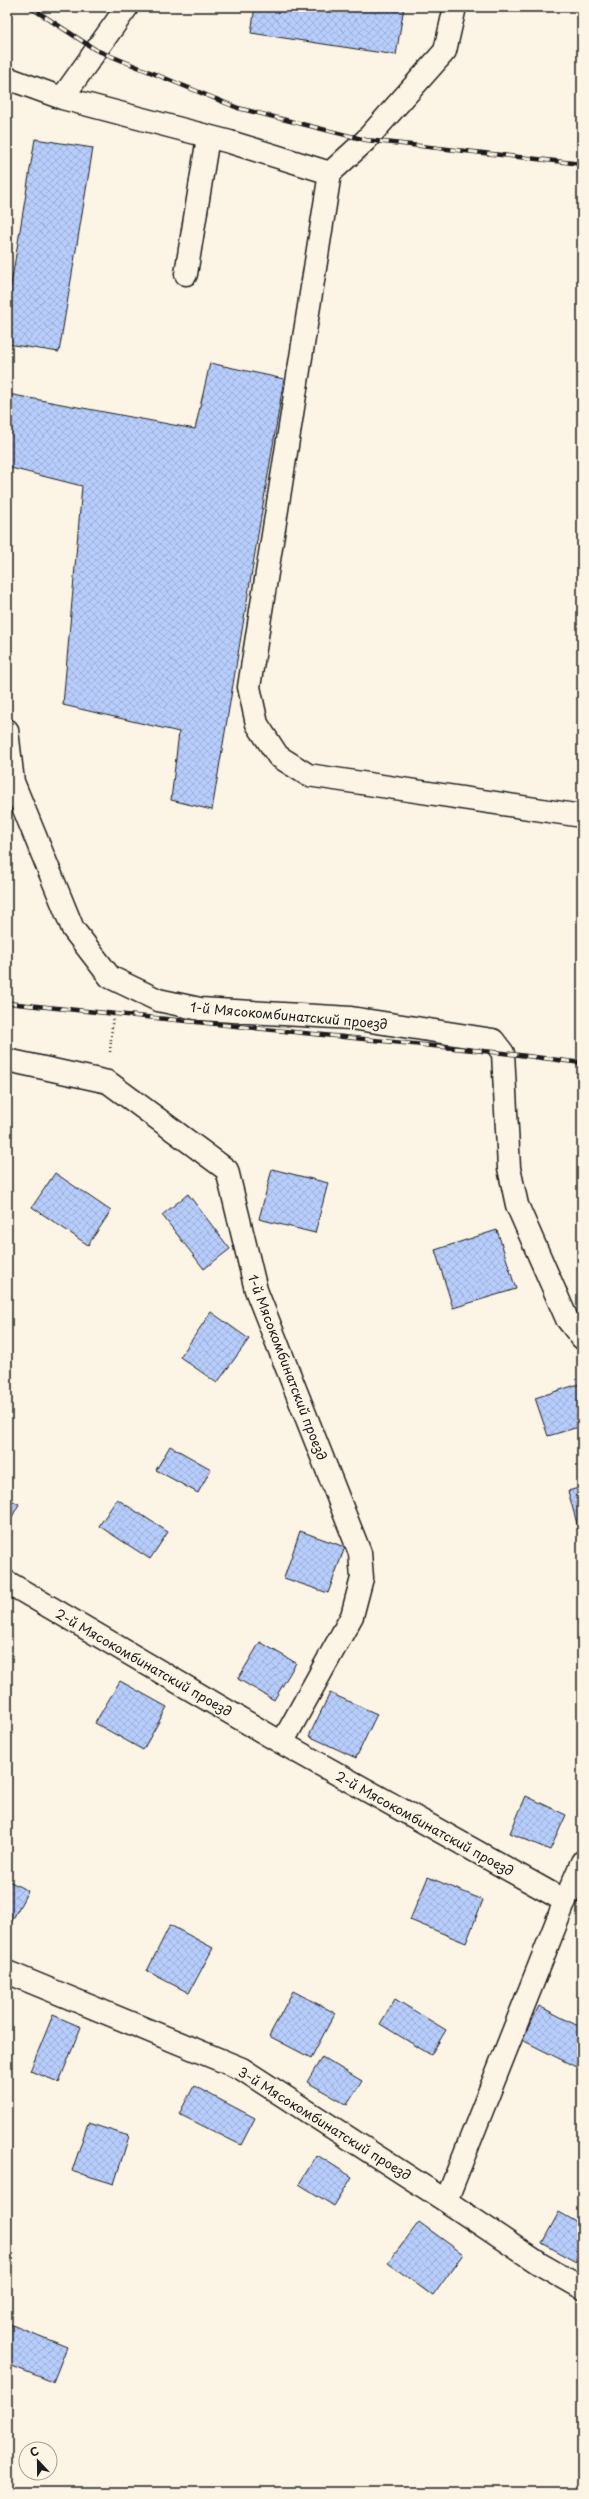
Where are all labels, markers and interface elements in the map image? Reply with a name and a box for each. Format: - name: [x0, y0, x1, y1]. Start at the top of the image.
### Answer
- street label: 1-й Мясокомбинатский проезд: [190, 997, 388, 1033]
- street label: 1-й Мясокомбинатский проезд: [244, 1271, 332, 1463]
- street label: 2-й Мясокомбинатский проезд: [52, 1604, 236, 1720]
- street label: 2-й Мясокомбинатский проезд: [332, 1766, 518, 1880]
- street label: 3-й Мясокомбинатский проезд: [235, 2062, 415, 2184]
- north arrow: [18, 2441, 58, 2481]
- text: С: [27, 2442, 41, 2461]

